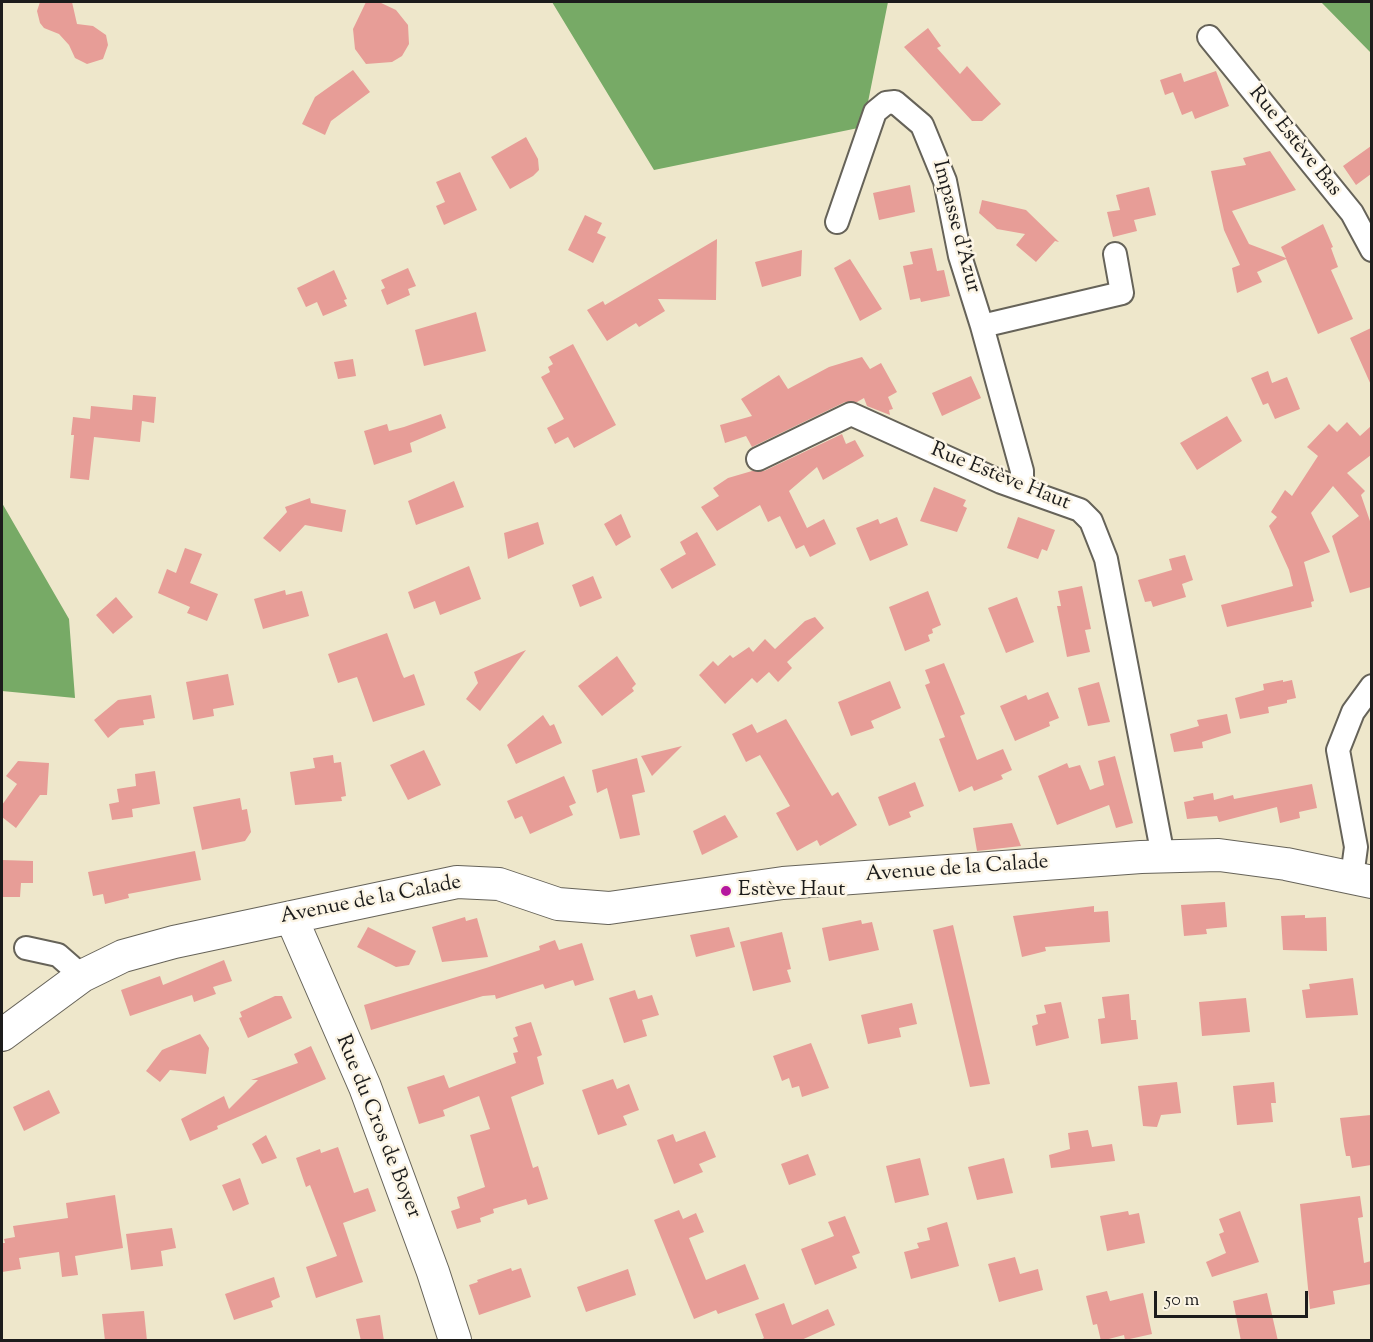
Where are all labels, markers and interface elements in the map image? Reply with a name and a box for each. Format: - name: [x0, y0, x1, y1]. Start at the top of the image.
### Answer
- street label: Rue Estève Bas: [1242, 82, 1346, 202]
- street label: Impasse d'Azur: [925, 158, 985, 296]
- street label: Rue Estève Haut: [927, 439, 1073, 517]
- street label: Avenue de la Calade: [865, 851, 1049, 889]
- street label: Avenue de la Calade: [279, 871, 463, 931]
- place label: Estève Haut: [738, 878, 845, 904]
- marker: Estève Haut: [719, 884, 733, 898]
- street label: Rue du Cros de Boyer: [329, 1032, 425, 1222]
- scale bar: [1157, 1279, 1312, 1317]
- text: 50 m: [1165, 1288, 1199, 1314]

